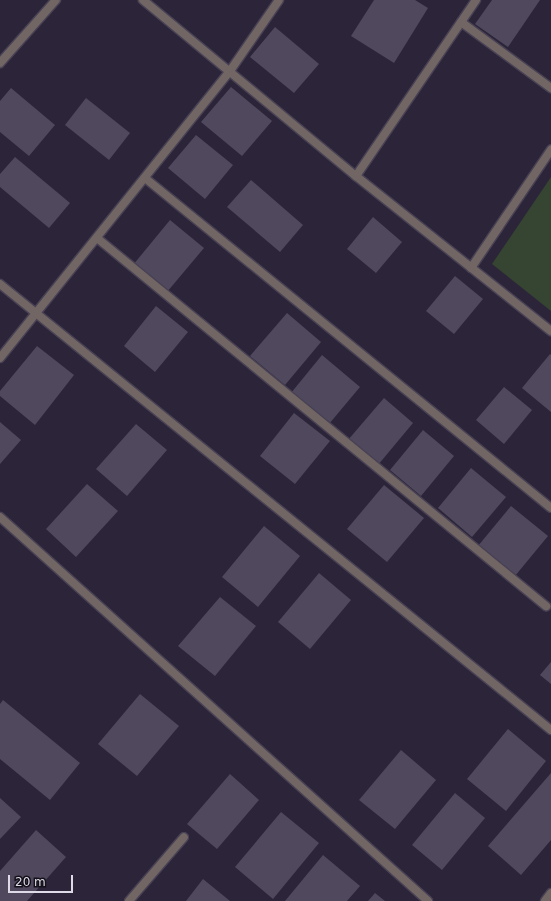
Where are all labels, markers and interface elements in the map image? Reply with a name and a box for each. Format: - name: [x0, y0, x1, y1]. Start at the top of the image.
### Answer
- scale bar: [10, 867, 75, 893]
- text: 20 m: [15, 875, 46, 889]

